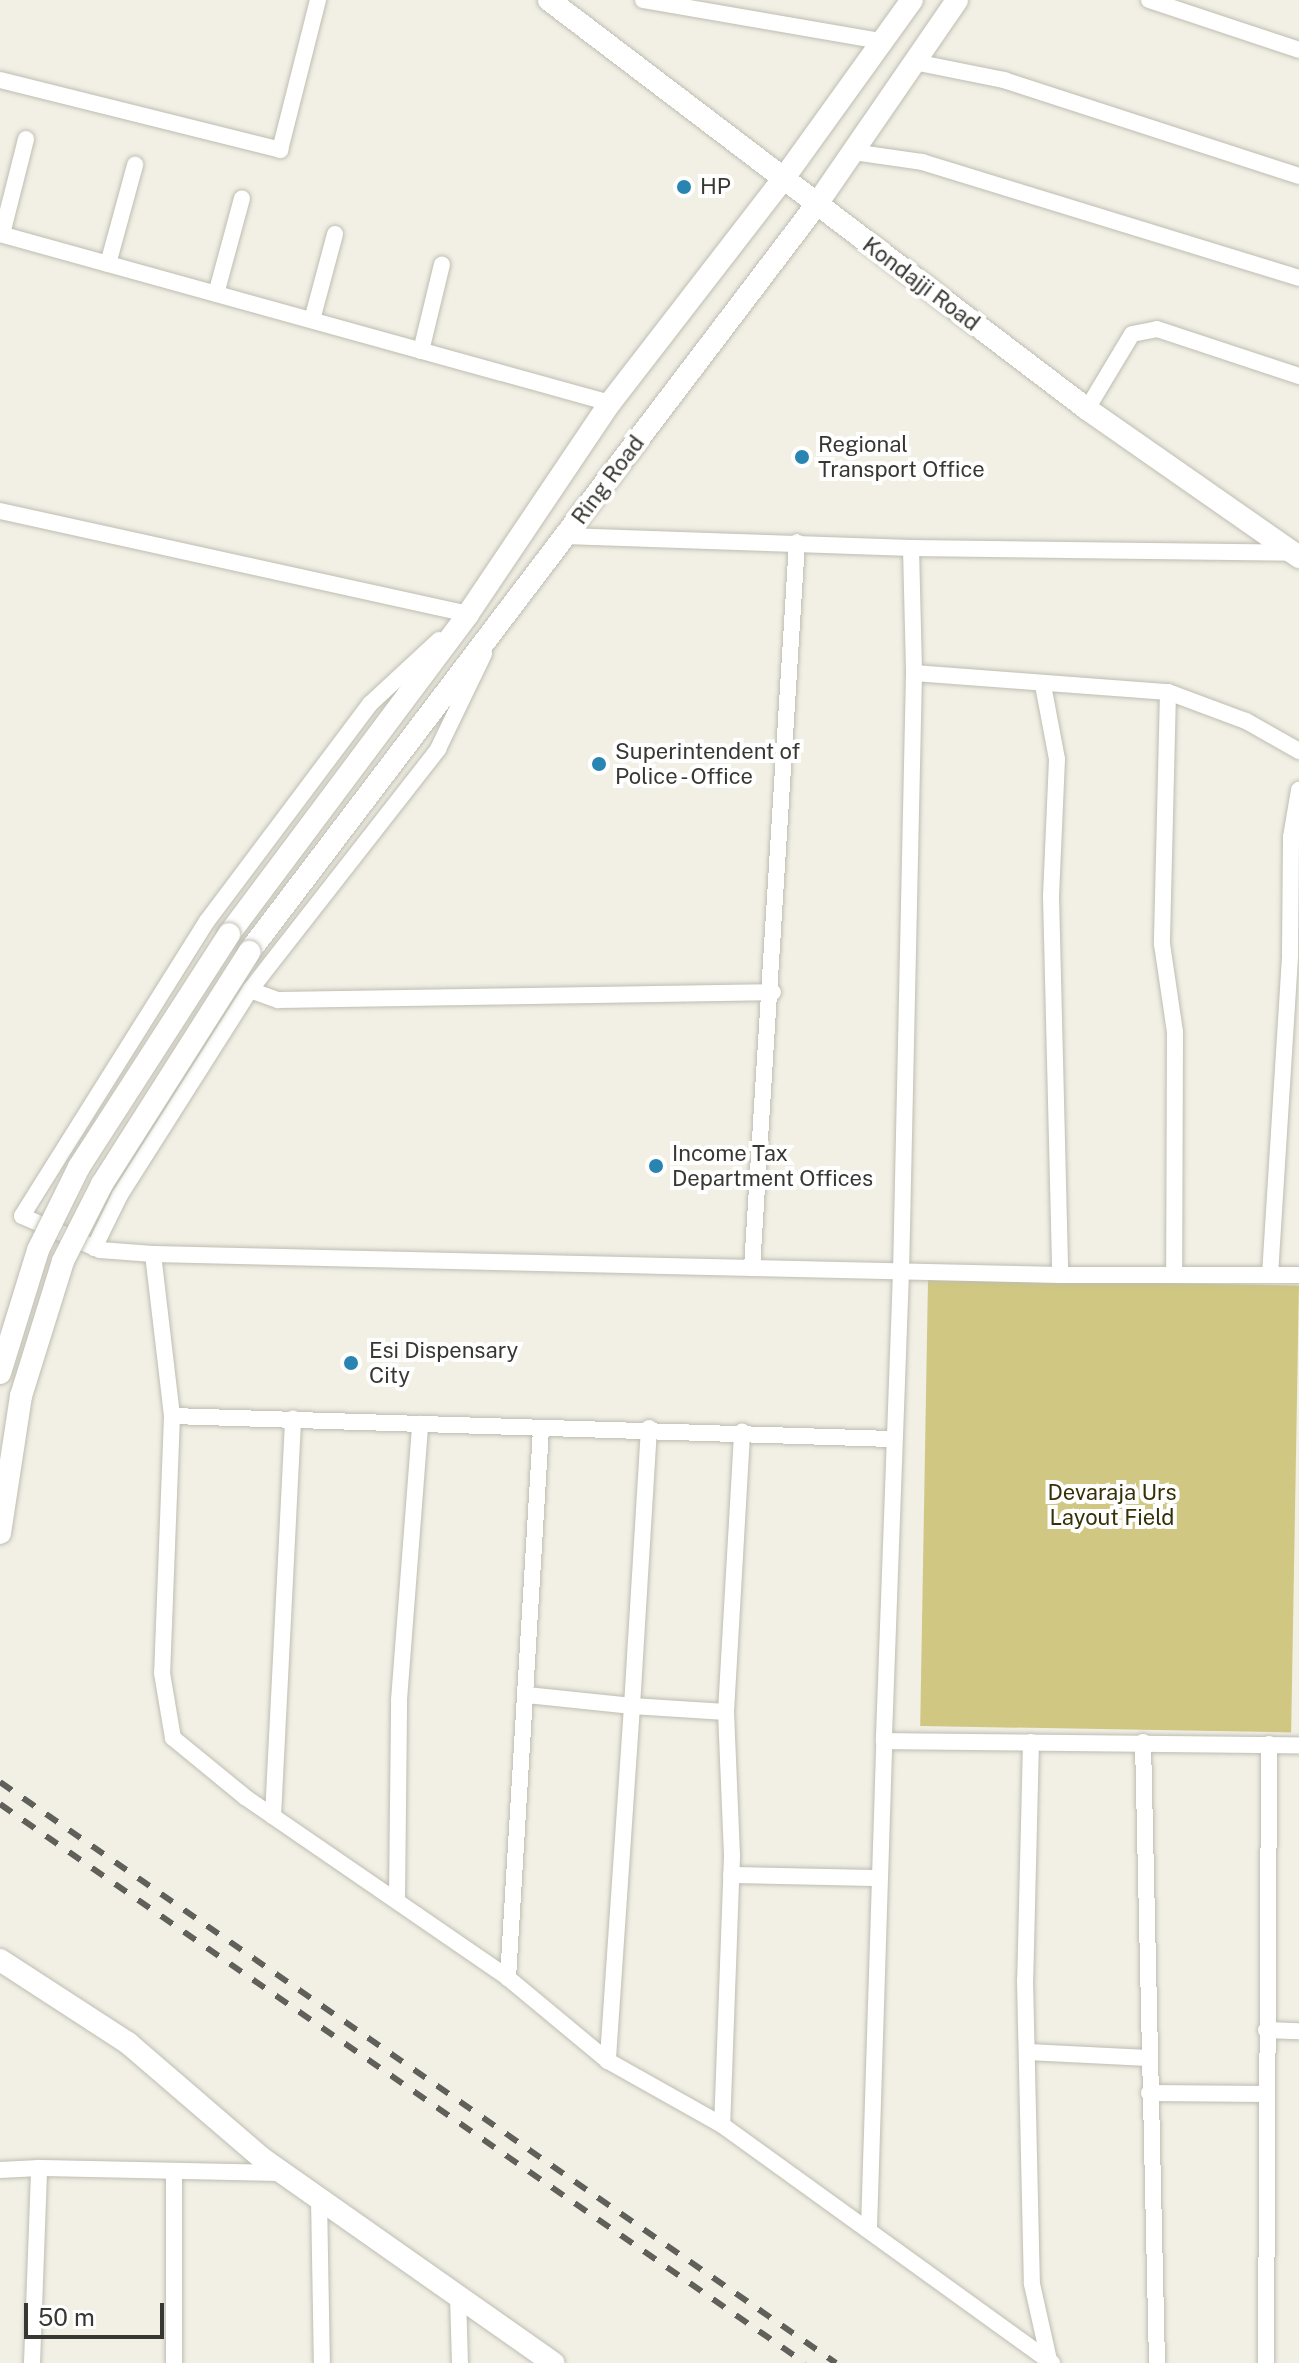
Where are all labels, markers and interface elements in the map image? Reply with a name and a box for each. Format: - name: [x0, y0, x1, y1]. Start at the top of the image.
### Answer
- place label: HP: [700, 174, 731, 200]
- marker: HP: [675, 178, 693, 196]
- street label: Kondajji Road: [857, 232, 985, 336]
- street label: Ring Road: [566, 430, 650, 530]
- place label: Regional Transport Office: [818, 431, 985, 482]
- marker: Regional Transport Office: [793, 448, 811, 466]
- place label: Superintendent of Police - Office: [615, 738, 800, 790]
- marker: Superintendent of Police - Office: [590, 755, 608, 773]
- place label: Income Tax Department Offices: [672, 1140, 873, 1192]
- marker: Income Tax Department Offices: [647, 1157, 665, 1175]
- place label: Esi Dispensary City: [369, 1337, 518, 1388]
- marker: Esi Dispensary City: [340, 1352, 362, 1374]
- park label: Devaraja Urs Layout Field: [1047, 1479, 1177, 1530]
- scale bar: [28, 2287, 168, 2337]
- text: 50 m: [38, 2303, 95, 2331]

